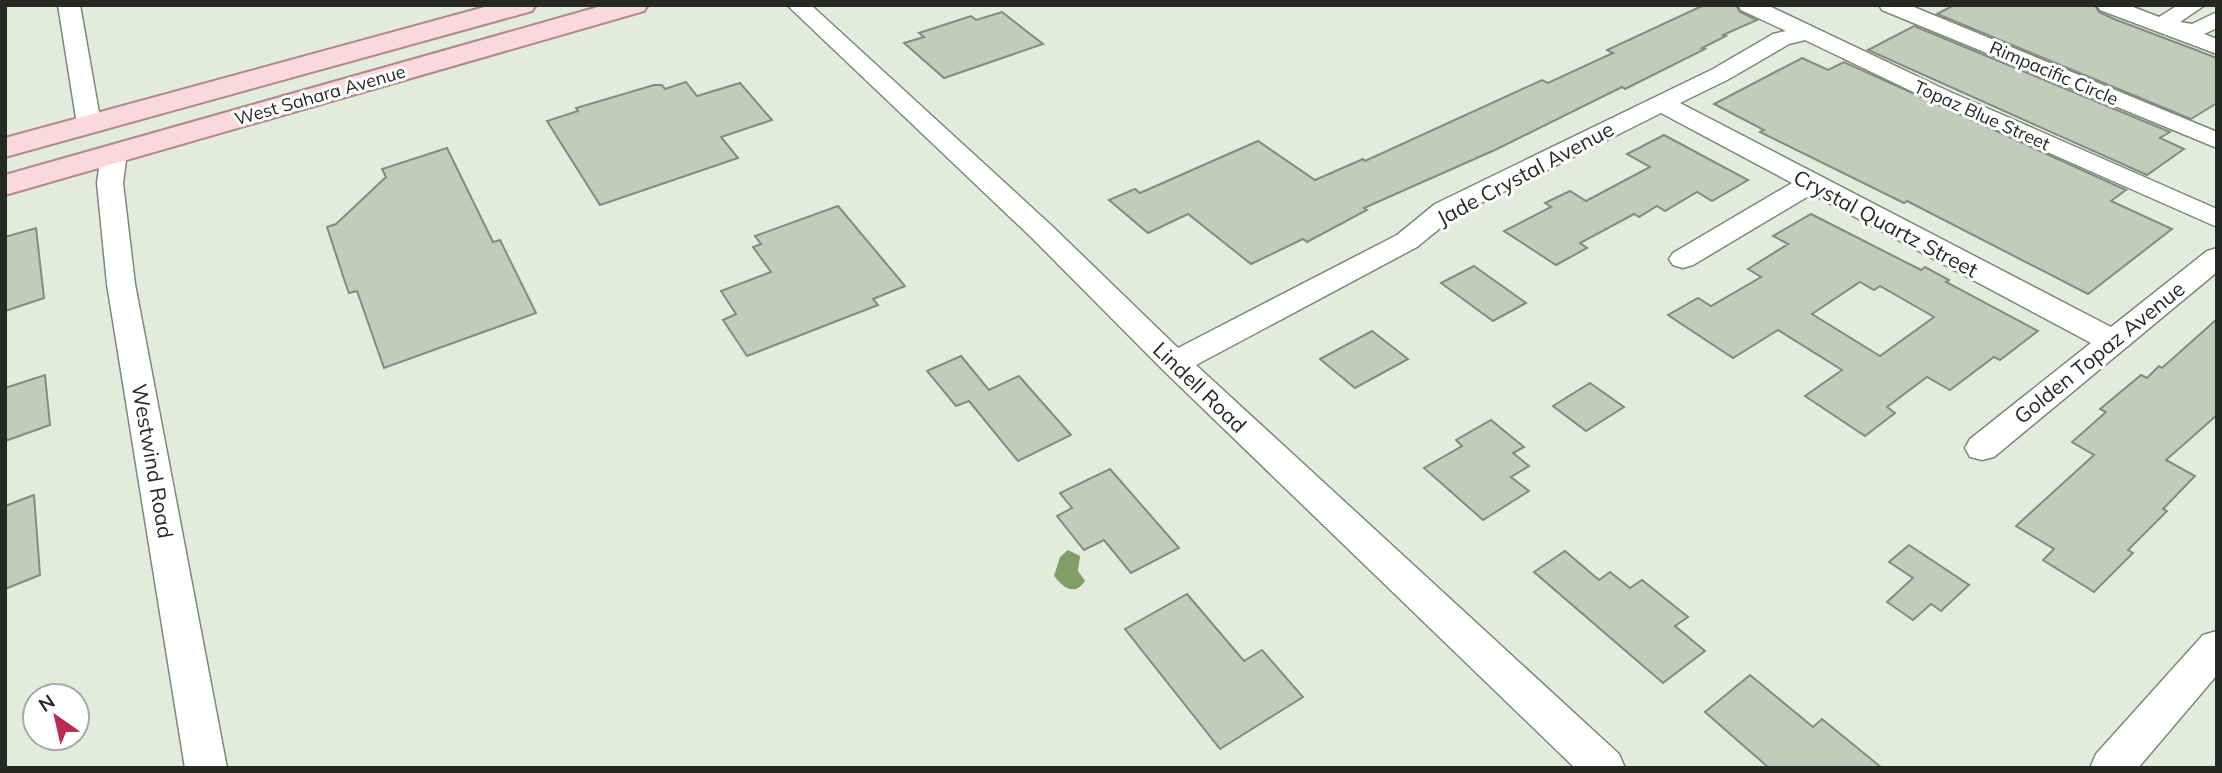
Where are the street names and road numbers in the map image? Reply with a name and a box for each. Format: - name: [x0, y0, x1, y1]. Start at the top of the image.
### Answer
- street label: Rimpacific Circle: [1986, 36, 2122, 110]
- street label: West Sahara Avenue: [232, 60, 408, 130]
- street label: Topaz Blue Street: [1910, 75, 2054, 155]
- street label: Jade Crystal Avenue: [1432, 115, 1618, 231]
- street label: Crystal Quartz Street: [1789, 163, 1983, 283]
- street label: Golden Topaz Avenue: [2008, 275, 2190, 429]
- street label: Lindell Road: [1148, 336, 1252, 438]
- street label: Westwind Road: [127, 382, 179, 540]

